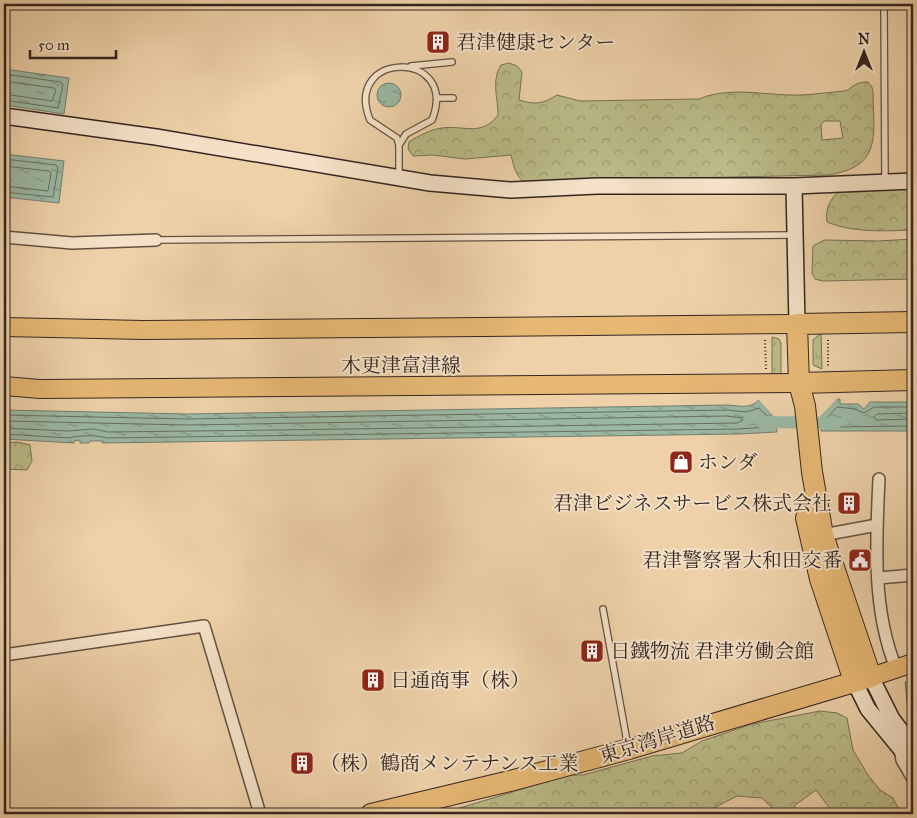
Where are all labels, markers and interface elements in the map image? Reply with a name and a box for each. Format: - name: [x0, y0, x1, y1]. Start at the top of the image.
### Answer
- scale bar: [30, 28, 116, 60]
- north arrow: [840, 28, 890, 78]
- building icon: 君津健康センター: [425, 29, 451, 55]
- place label: 君津健康センター: [456, 30, 615, 54]
- text: N: [858, 31, 870, 48]
- text: 50 m: [38, 36, 70, 54]
- street label: 木更津富津線: [341, 353, 461, 377]
- shop icon: ホンダ: [668, 449, 694, 475]
- place label: ホンダ: [698, 450, 757, 474]
- building icon: 君津ビジネスサービス株式会社: [836, 490, 862, 516]
- place label: 君津ビジネスサービス株式会社: [553, 491, 832, 515]
- public building icon: 君津警察署大和田交番: [847, 547, 873, 573]
- place label: 君津警察署大和田交番: [642, 548, 842, 572]
- building icon: 日鐵物流 君津労働会館: [579, 638, 605, 664]
- place label: 日鐵物流 君津労働会館: [610, 639, 814, 663]
- building icon: 日通商事（株）: [360, 667, 386, 693]
- place label: 日通商事（株）: [390, 668, 530, 692]
- street label: 東京湾岸道路: [596, 710, 718, 768]
- building icon: （株）鶴商メンテナンス工業: [289, 750, 315, 776]
- place label: （株）鶴商メンテナンス工業: [320, 751, 578, 775]

